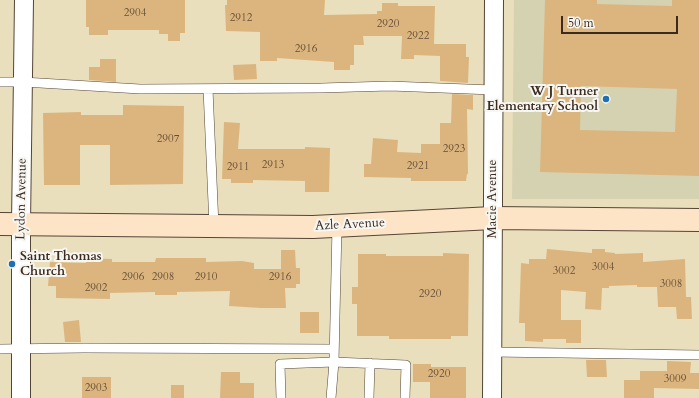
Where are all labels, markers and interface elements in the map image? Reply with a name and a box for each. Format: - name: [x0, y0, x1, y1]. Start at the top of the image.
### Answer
- house number: 2904: [124, 6, 146, 20]
- scale bar: [563, 8, 680, 34]
- house number: 2912: [230, 11, 252, 25]
- text: 50 m: [568, 15, 594, 31]
- house number: 2920: [377, 17, 399, 31]
- house number: 2922: [407, 29, 429, 43]
- house number: 2916: [295, 42, 317, 56]
- place label: W J Turner Elementary School: [486, 84, 598, 115]
- marker: W J Turner Elementary School: [601, 94, 611, 104]
- house number: 2907: [157, 132, 179, 146]
- house number: 2923: [443, 142, 465, 156]
- street label: Lydon Avenue: [13, 158, 31, 240]
- house number: 2913: [262, 158, 284, 172]
- house number: 2921: [407, 159, 429, 173]
- house number: 2911: [227, 160, 249, 174]
- street label: Macie Avenue: [485, 160, 501, 238]
- street label: Azle Avenue: [315, 215, 385, 235]
- place label: Saint Thomas Church: [20, 249, 102, 280]
- marker: Saint Thomas Church: [7, 259, 17, 269]
- house number: 3004: [592, 260, 614, 274]
- house number: 3002: [553, 264, 575, 278]
- house number: 2906: [122, 270, 144, 284]
- house number: 2908: [152, 270, 174, 284]
- house number: 2910: [195, 270, 217, 284]
- house number: 2916: [269, 270, 291, 284]
- house number: 3008: [660, 277, 682, 291]
- house number: 2902: [85, 281, 107, 295]
- house number: 2920: [419, 287, 441, 301]
- house number: 2920: [428, 367, 450, 381]
- house number: 3009: [664, 372, 686, 386]
- house number: 2903: [85, 381, 107, 395]

